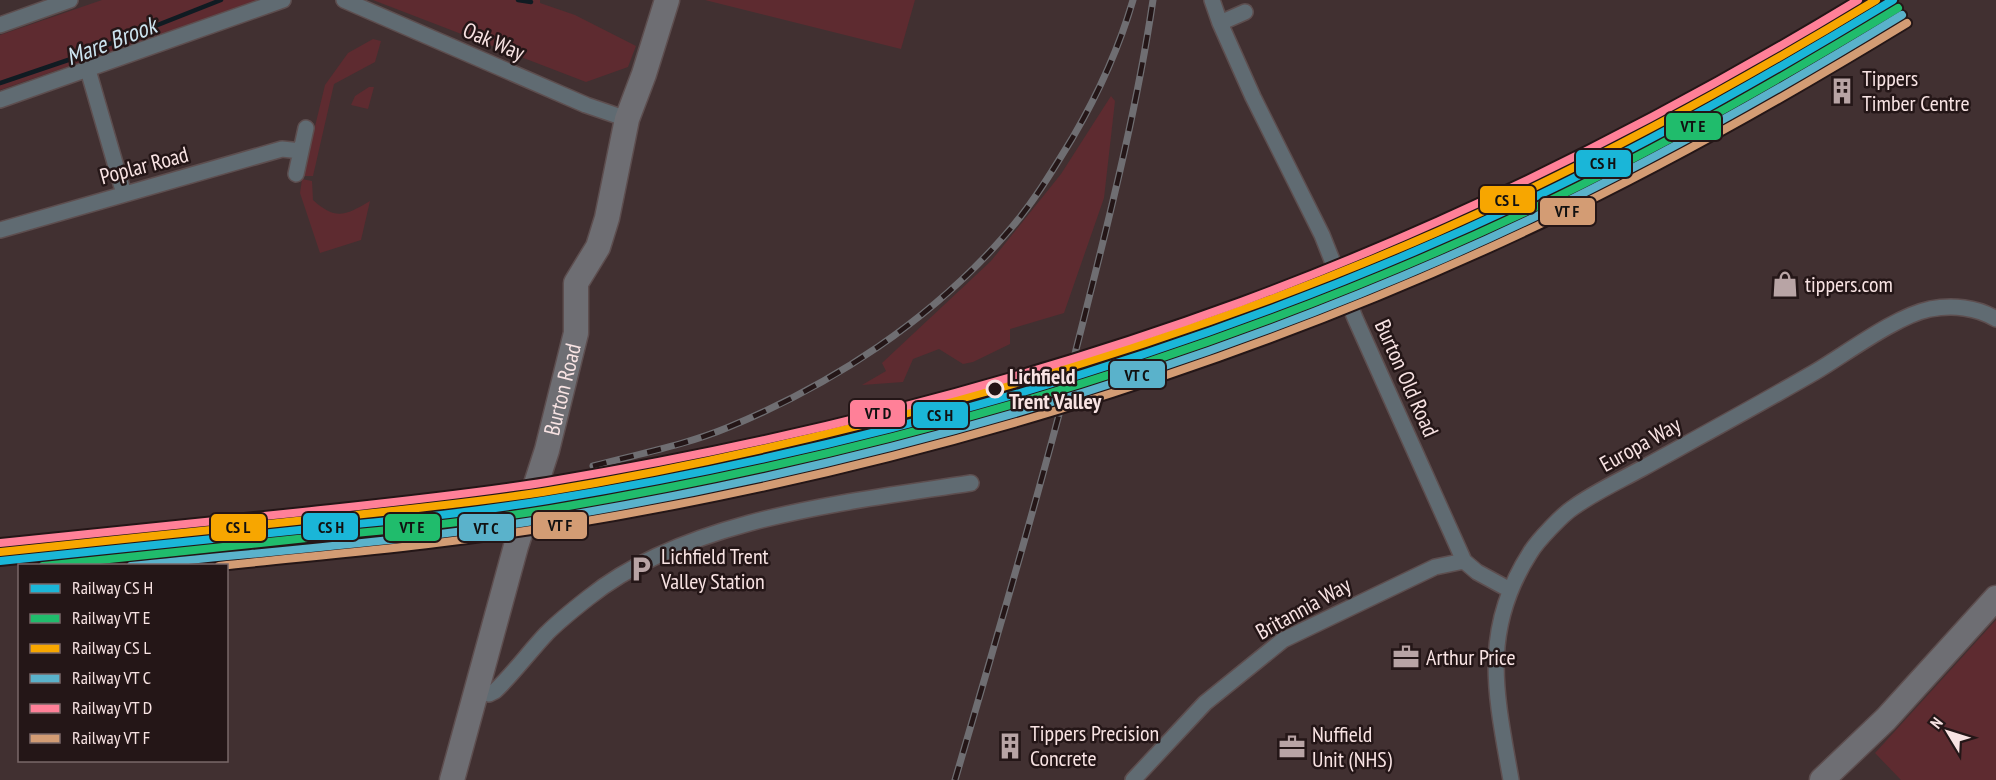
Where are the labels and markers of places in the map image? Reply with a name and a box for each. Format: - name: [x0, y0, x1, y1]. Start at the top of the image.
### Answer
- place label: Tippers Timber Centre: [1862, 64, 1970, 117]
- building icon: Tippers Timber Centre: [1827, 76, 1857, 106]
- shop icon: tippers.com: [1770, 269, 1800, 299]
- place label: tippers.com: [1805, 270, 1893, 298]
- place label: Lichfield Trent Valley: [1009, 362, 1103, 415]
- marker: Lichfield Trent Valley: [986, 380, 1004, 398]
- place label: Lichfield Trent Valley Station: [660, 542, 769, 595]
- parking icon: Lichfield Trent Valley Station: [626, 554, 656, 584]
- office icon: Arthur Price: [1391, 642, 1421, 672]
- place label: Arthur Price: [1426, 643, 1516, 671]
- place label: Tippers Precision Concrete: [1030, 719, 1159, 772]
- place label: Nuffield Unit (NHS): [1312, 720, 1393, 773]
- building icon: Tippers Precision Concrete: [995, 731, 1025, 761]
- office icon: Nuffield Unit (NHS): [1277, 732, 1307, 762]

